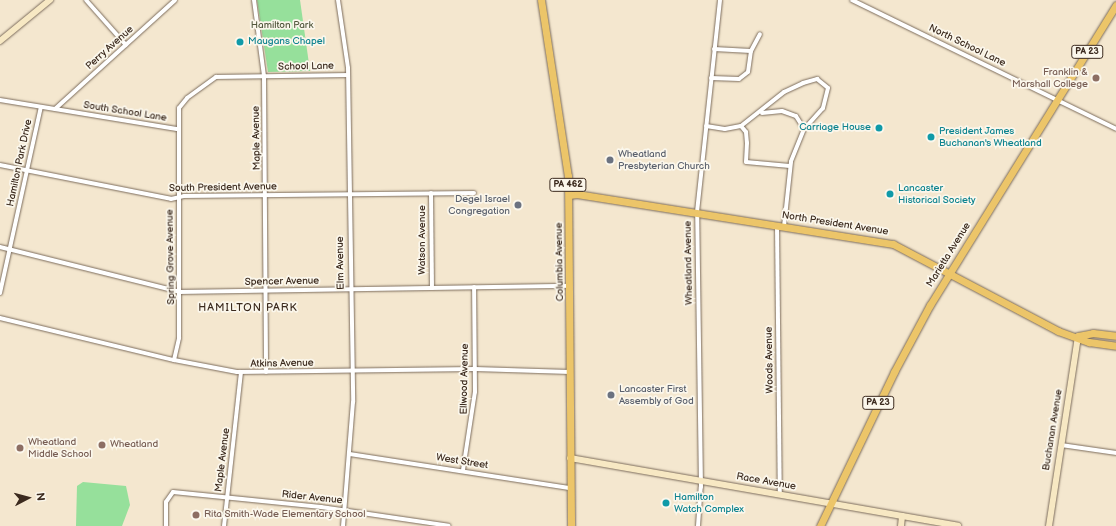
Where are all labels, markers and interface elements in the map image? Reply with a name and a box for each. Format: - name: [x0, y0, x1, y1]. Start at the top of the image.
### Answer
- park label: Hamilton Park: [251, 20, 313, 32]
- street label: North School Lane: [927, 22, 1007, 70]
- street label: Perry Avenue: [84, 23, 136, 73]
- place label: Maugans Chapel: [248, 36, 325, 48]
- marker: Maugans Chapel: [235, 37, 245, 47]
- road number: PA 23: [1071, 45, 1103, 59]
- street label: School Lane: [278, 61, 334, 73]
- place label: Franklin & Marshall College: [1012, 66, 1088, 90]
- marker: Franklin & Marshall College: [1091, 73, 1101, 83]
- street label: South School Lane: [82, 99, 168, 125]
- street label: Maple Avenue: [250, 106, 264, 170]
- street label: Hamilton Park Drive: [5, 118, 35, 208]
- place label: Carriage House: [799, 122, 871, 134]
- marker: Carriage House: [874, 123, 884, 133]
- place label: President James Buchanan's Wheatland: [939, 125, 1042, 148]
- marker: President James Buchanan's Wheatland: [926, 132, 936, 142]
- place label: Wheatland Presbyterian Church: [618, 148, 710, 172]
- marker: Wheatland Presbyterian Church: [605, 155, 615, 165]
- road number: PA 462: [549, 178, 587, 192]
- street label: South President Avenue: [169, 181, 277, 195]
- place label: Lancaster Historical Society: [898, 182, 976, 206]
- marker: Lancaster Historical Society: [885, 189, 895, 199]
- place label: Degel Israel Congregation: [448, 193, 510, 216]
- marker: Degel Israel Congregation: [513, 200, 523, 210]
- street label: Watson Avenue: [417, 205, 429, 275]
- street label: Spring Grove Avenue: [164, 209, 178, 305]
- street label: North President Avenue: [781, 210, 889, 238]
- street label: Marietta Avenue: [924, 220, 974, 290]
- street label: Wheatland Avenue: [682, 221, 696, 305]
- street label: Columbia Avenue: [553, 222, 567, 302]
- street label: Elm Avenue: [335, 236, 347, 290]
- street label: Spencer Avenue: [245, 275, 319, 289]
- district label: HAMILTON PARK: [198, 301, 298, 315]
- street label: Woods Avenue: [763, 326, 777, 394]
- street label: Ellwood Avenue: [458, 343, 472, 415]
- street label: Atkins Avenue: [250, 357, 314, 371]
- place label: Lancaster First Assembly of God: [619, 383, 694, 406]
- street label: Buchanan Avenue: [1041, 389, 1065, 471]
- marker: Lancaster First Assembly of God: [606, 390, 616, 400]
- road number: PA 23: [862, 396, 894, 410]
- street label: Maple Avenue: [213, 427, 233, 493]
- place label: Wheatland Middle School: [28, 436, 92, 460]
- place label: Wheatland: [110, 439, 158, 451]
- marker: Wheatland: [97, 440, 107, 450]
- marker: Wheatland Middle School: [15, 443, 25, 453]
- street label: West Street: [435, 452, 489, 472]
- street label: Race Avenue: [735, 471, 797, 493]
- north arrow: [8, 478, 48, 518]
- street label: Rider Avenue: [281, 489, 343, 507]
- place label: Hamilton Watch Complex: [674, 491, 744, 514]
- text: N: [34, 492, 47, 501]
- marker: Hamilton Watch Complex: [661, 498, 671, 508]
- place label: Rita Smith-Wade Elementary School: [204, 509, 367, 521]
- marker: Rita Smith-Wade Elementary School: [191, 510, 201, 520]

